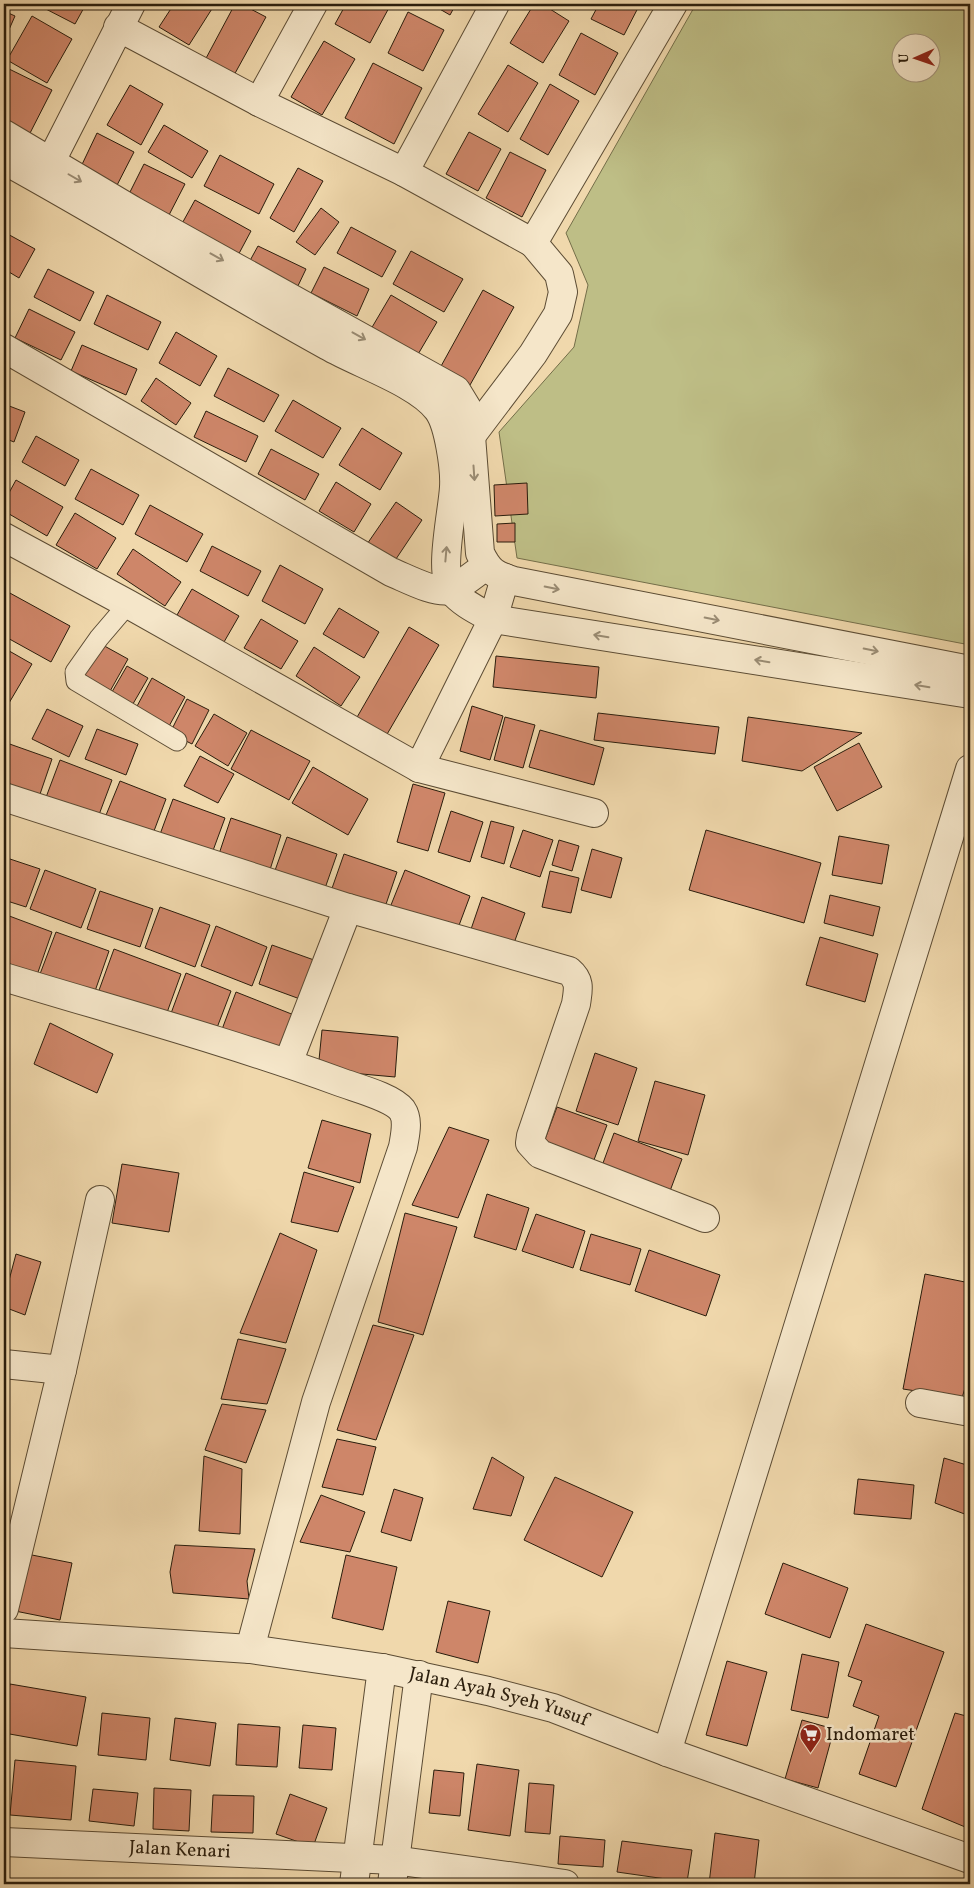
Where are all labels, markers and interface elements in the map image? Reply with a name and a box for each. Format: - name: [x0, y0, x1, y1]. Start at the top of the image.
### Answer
- north arrow: [892, 32, 942, 82]
- text: U: [895, 53, 914, 64]
- one-way arrow: [68, 173, 82, 183]
- one-way arrow: [209, 253, 224, 263]
- one-way arrow: [351, 332, 366, 341]
- one-way arrow: [469, 465, 478, 481]
- one-way arrow: [442, 546, 451, 562]
- one-way arrow: [544, 584, 560, 594]
- one-way arrow: [703, 615, 719, 625]
- one-way arrow: [593, 630, 609, 640]
- one-way arrow: [863, 646, 879, 656]
- one-way arrow: [754, 656, 770, 666]
- one-way arrow: [914, 681, 930, 691]
- street label: Jalan Ayah Syeh Yusuf: [406, 1661, 593, 1734]
- place label: Indomaret: [826, 1722, 915, 1748]
- supermarket icon: Indomaret: [798, 1723, 822, 1754]
- street label: Jalan Kenari: [128, 1835, 231, 1865]

